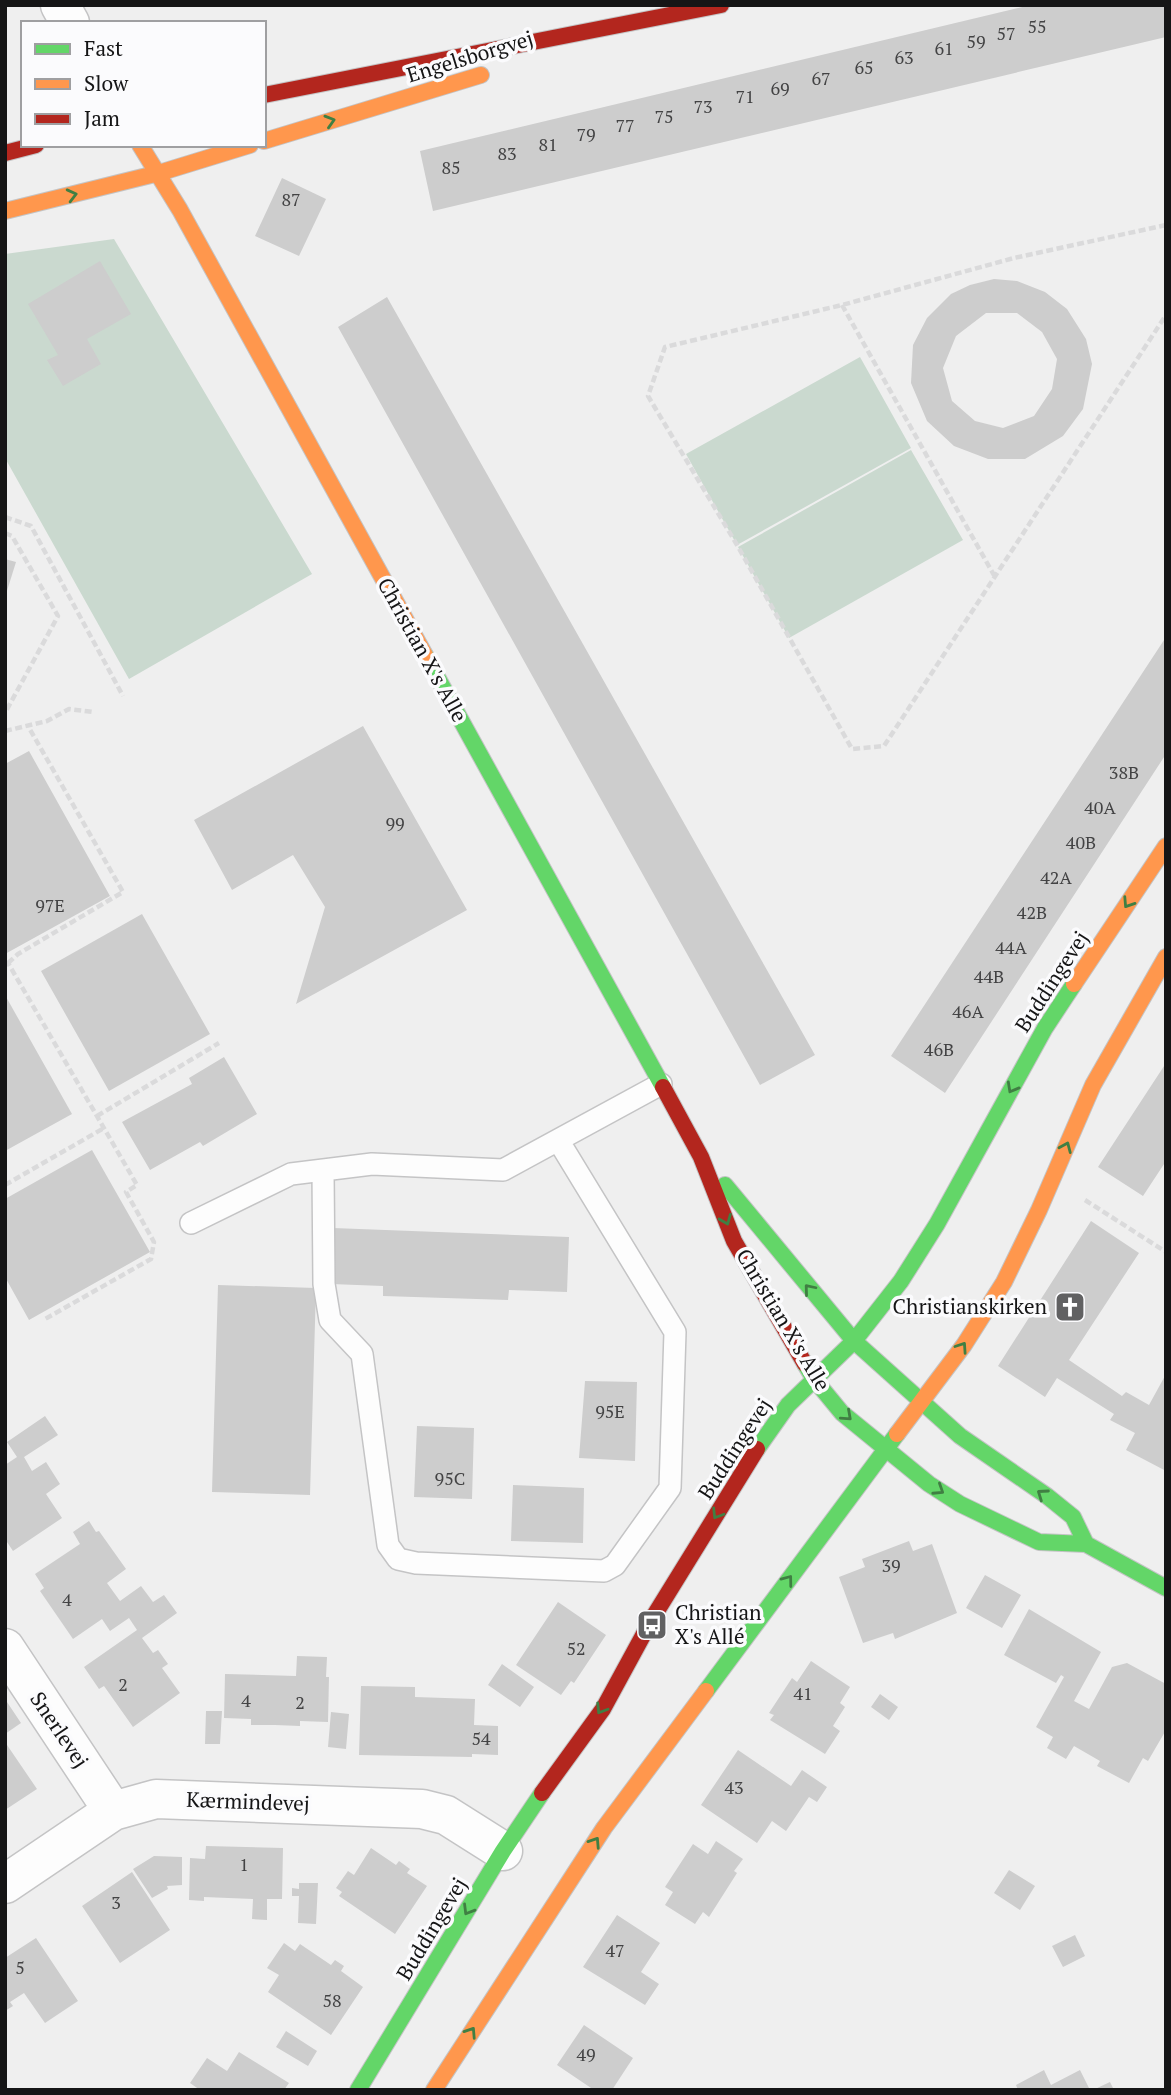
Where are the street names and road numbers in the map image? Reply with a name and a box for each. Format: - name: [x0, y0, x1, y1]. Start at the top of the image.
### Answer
- street label: Engelsborgvej: [403, 24, 536, 89]
- street label: Christian X's Alle: [372, 572, 474, 727]
- street label: Buddingevej: [1008, 926, 1094, 1037]
- street label: Christian X's Alle: [730, 1243, 837, 1396]
- street label: Buddingevej: [691, 1393, 777, 1504]
- street label: Snerlevej: [24, 1686, 95, 1773]
- street label: Kærmindevej: [186, 1785, 310, 1817]
- street label: Buddingevej: [389, 1872, 473, 1985]

